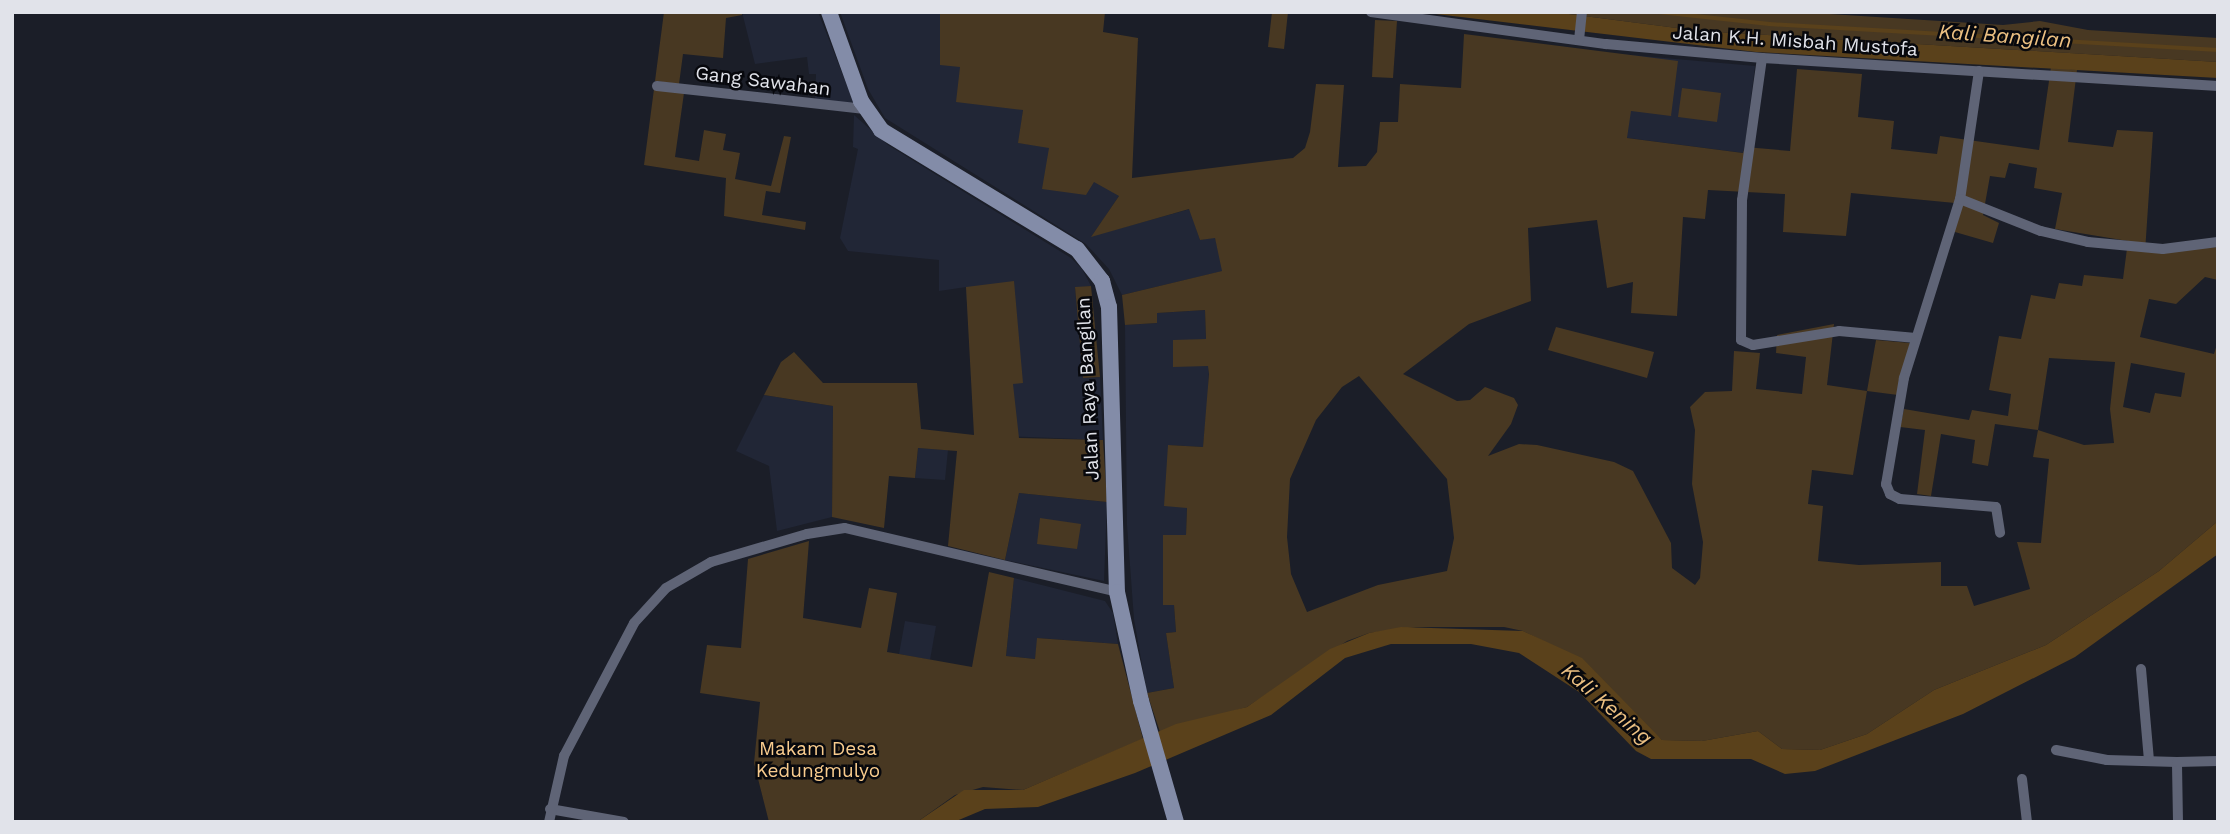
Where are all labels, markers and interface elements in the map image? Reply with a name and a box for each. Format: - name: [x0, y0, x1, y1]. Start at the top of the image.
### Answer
- water label: Kali Bangilan: [1938, 19, 2072, 53]
- street label: Jalan K.H. Misbah Mustofa: [1672, 21, 1918, 61]
- street label: Gang Sawahan: [694, 61, 832, 101]
- street label: Jalan Raya Bangilan: [1072, 297, 1104, 481]
- water label: Kali Kening: [1556, 658, 1658, 750]
- park label: Makam Desa Kedungmulyo: [756, 738, 880, 782]

